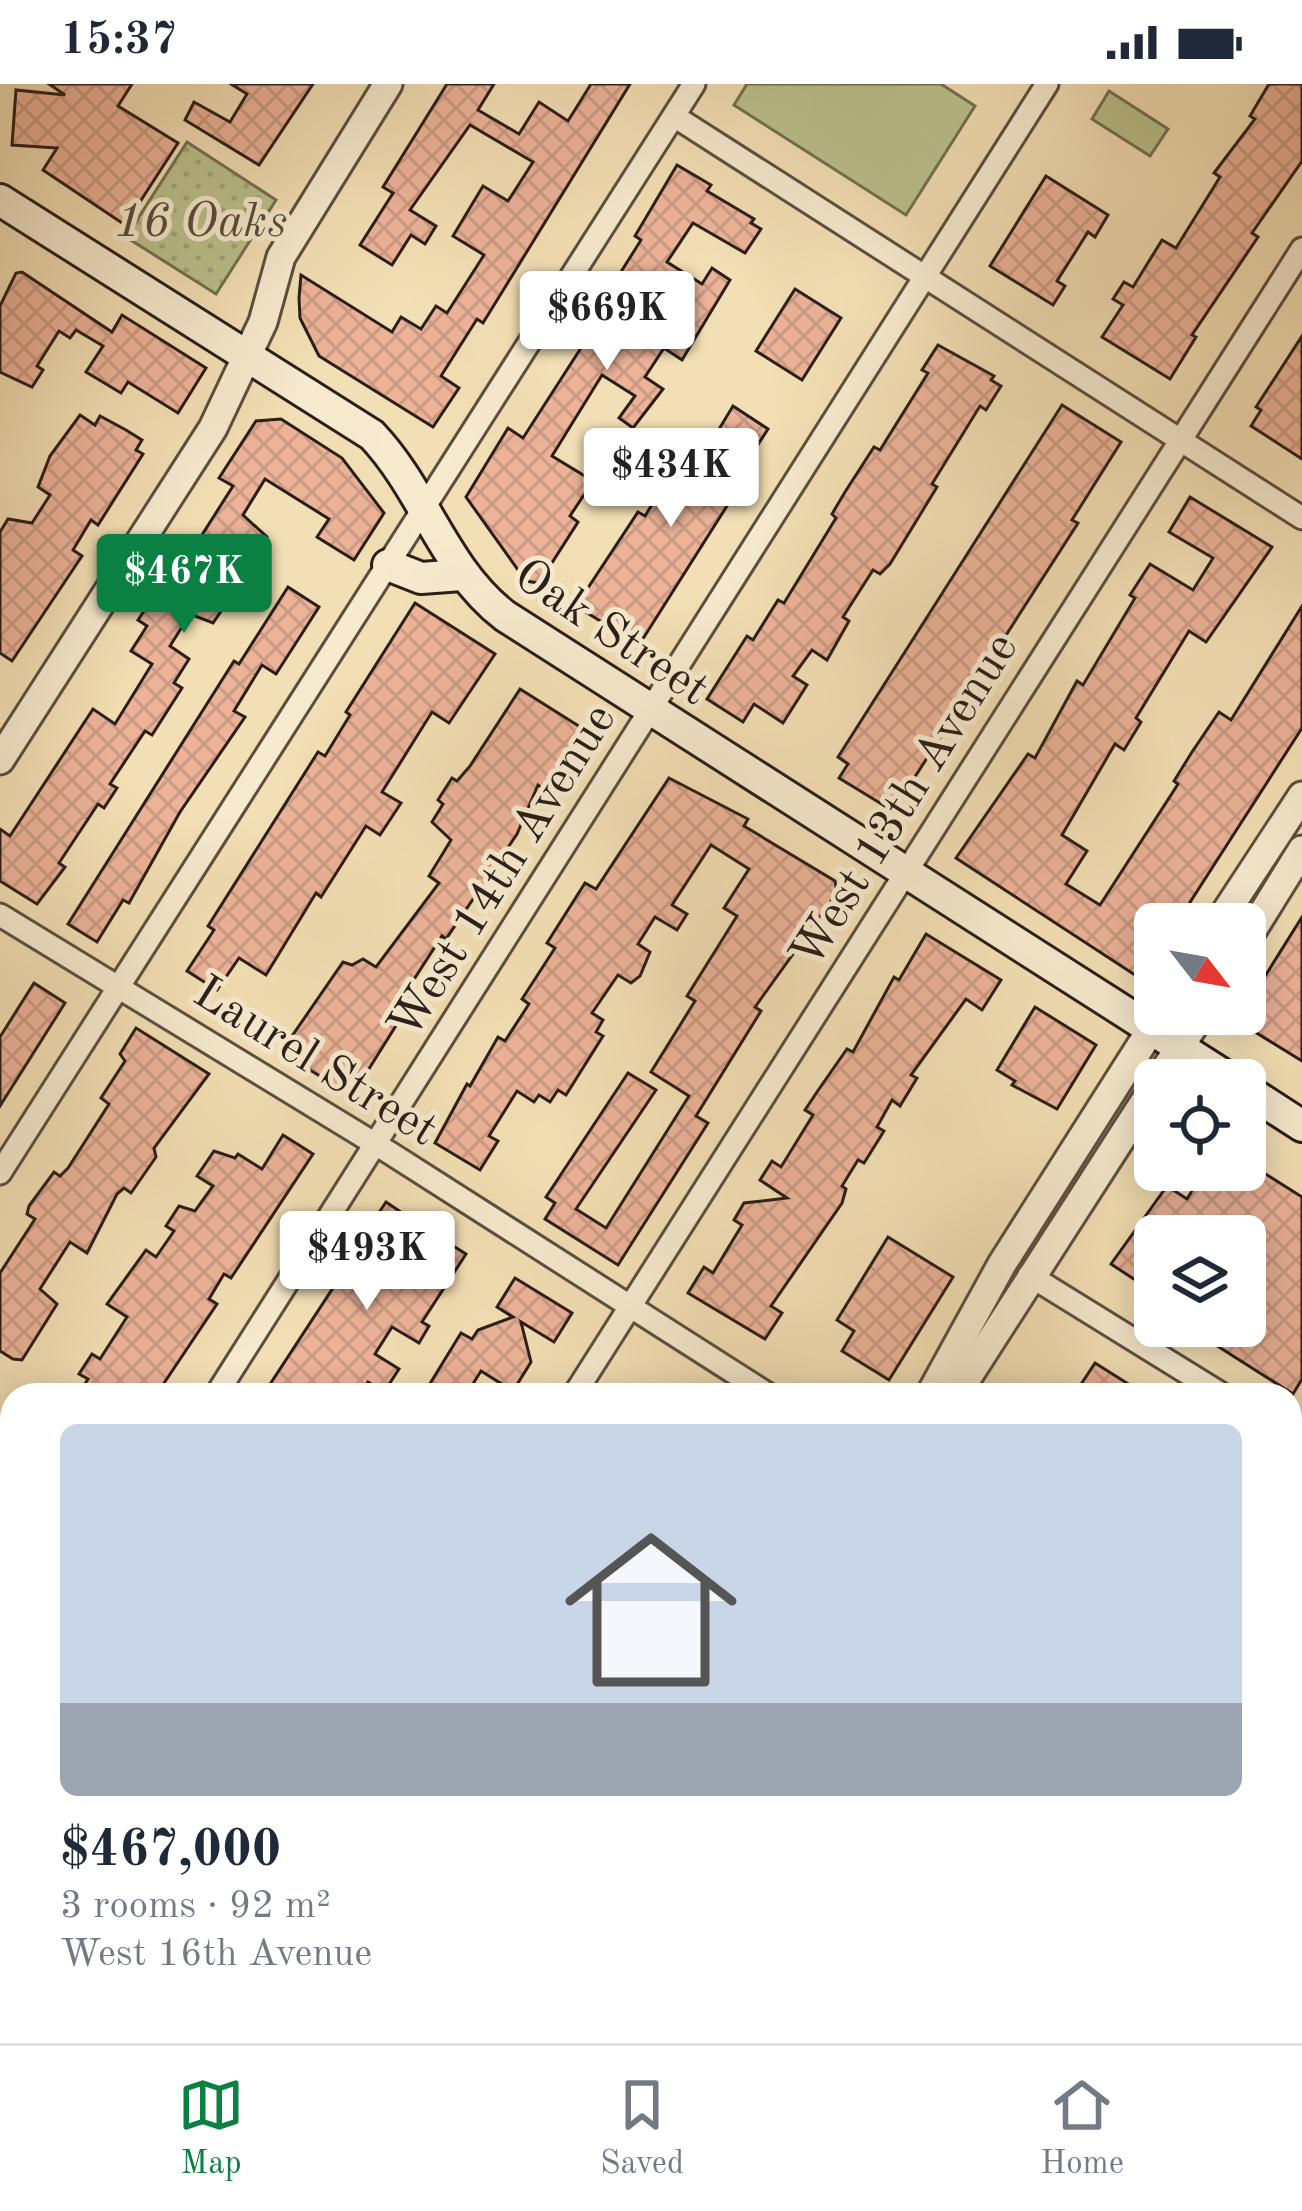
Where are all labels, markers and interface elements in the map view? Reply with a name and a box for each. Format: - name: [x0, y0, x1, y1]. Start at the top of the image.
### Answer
- text: 15:37: [60, 19, 177, 64]
- park label: 16 Oaks: [115, 199, 287, 247]
- pin: $669K: [523, 271, 691, 373]
- text: $669K: [547, 290, 667, 329]
- pin: $434K: [587, 428, 755, 530]
- text: $434K: [611, 447, 731, 486]
- pin: $467K: [100, 534, 268, 636]
- street label: Oak Street: [505, 551, 717, 716]
- text: $467K: [124, 553, 244, 592]
- street label: West 13th Avenue: [783, 625, 1028, 977]
- street label: West 14th Avenue: [381, 696, 626, 1048]
- north arrow: [1134, 903, 1266, 1035]
- map controls: [1134, 903, 1266, 1347]
- street label: Laurel Street: [185, 969, 445, 1156]
- button: locate: [1134, 1059, 1266, 1191]
- pin: $493K: [283, 1211, 451, 1313]
- button: layers: [1134, 1215, 1266, 1347]
- text: $493K: [307, 1230, 427, 1269]
- icon: home: [543, 1502, 759, 1718]
- text: $467,000: [60, 1826, 281, 1877]
- text: 3 rooms · 92 m²: [60, 1887, 331, 1926]
- text: West 16th Avenue: [60, 1935, 372, 1974]
- tab: Map: [178, 2072, 244, 2185]
- tab: Saved: [600, 2072, 684, 2185]
- tab: Home: [1040, 2072, 1124, 2185]

